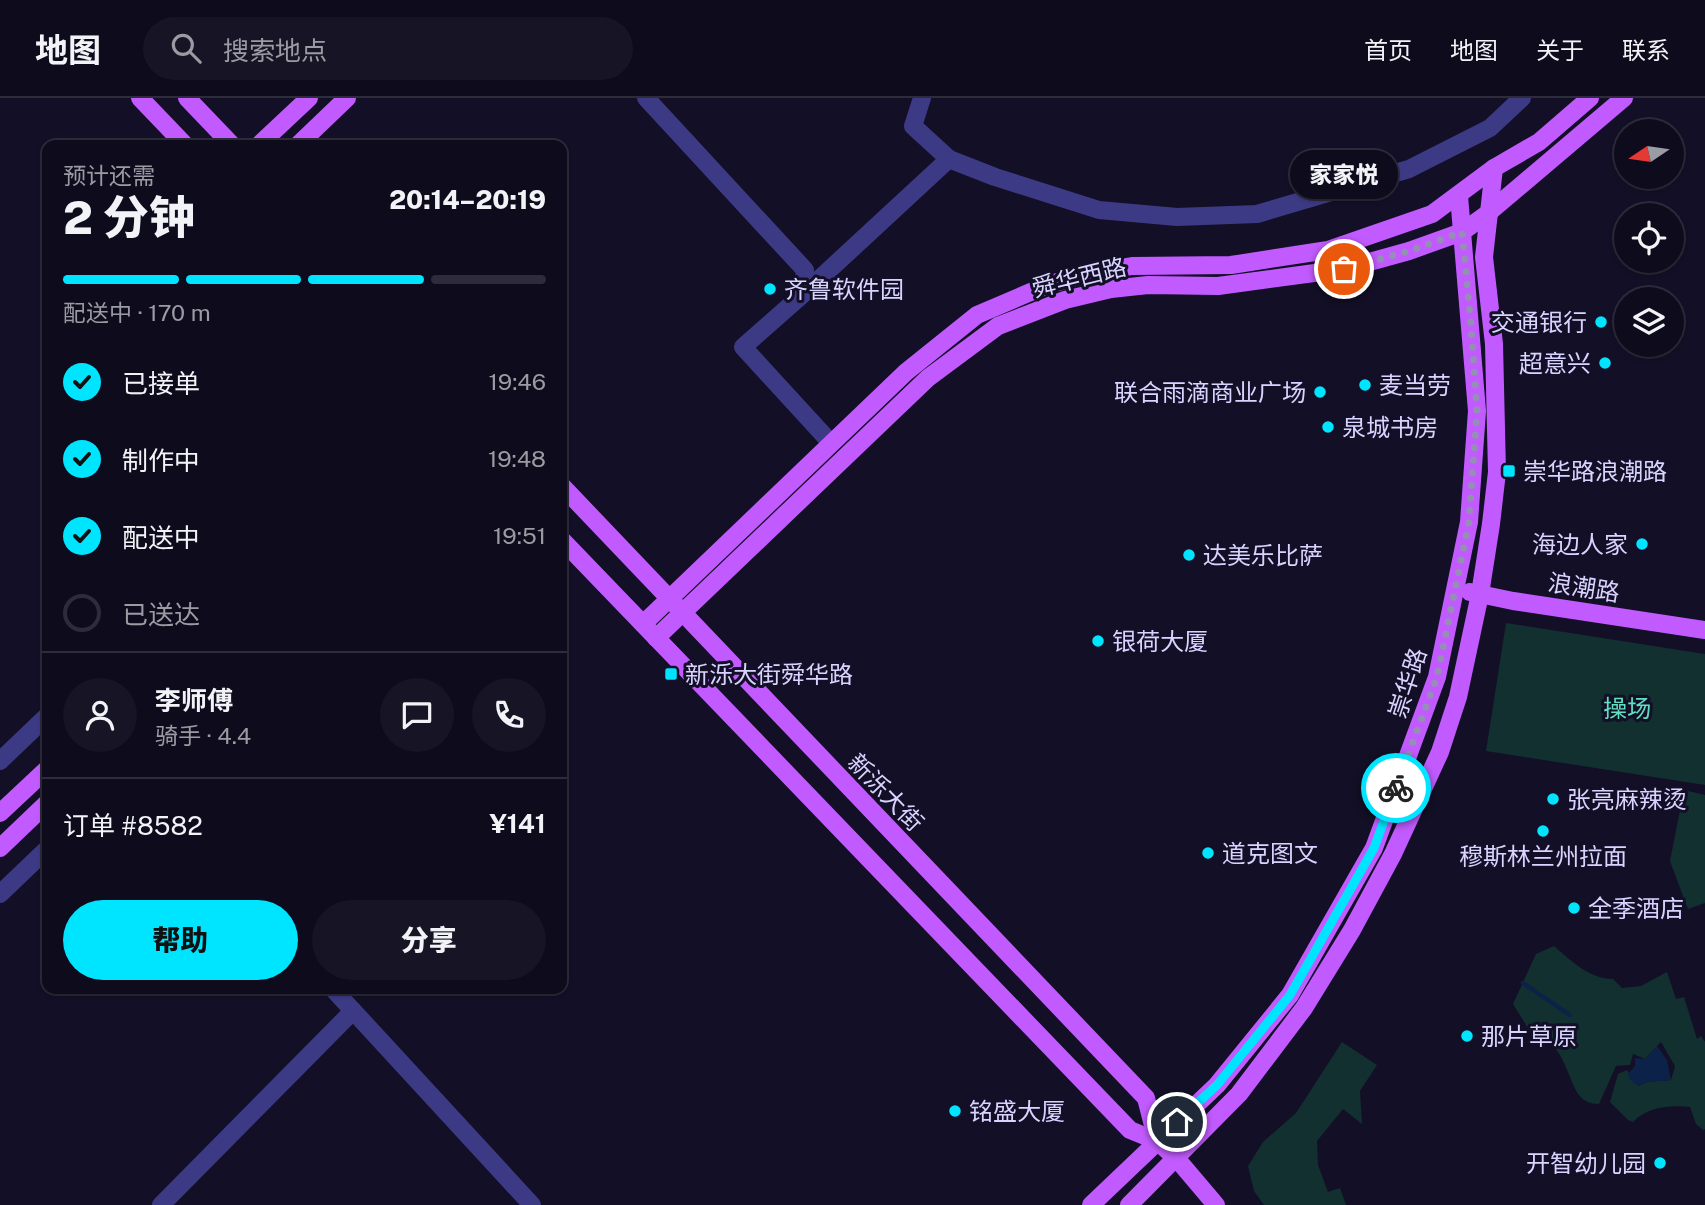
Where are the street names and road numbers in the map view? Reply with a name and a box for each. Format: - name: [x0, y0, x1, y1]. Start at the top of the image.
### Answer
- street label: 舜华西路: [1029, 252, 1129, 302]
- street label: 浪潮路: [1546, 568, 1622, 606]
- street label: 崇华路: [1383, 644, 1431, 722]
- street label: 新泺大街: [843, 748, 929, 836]

